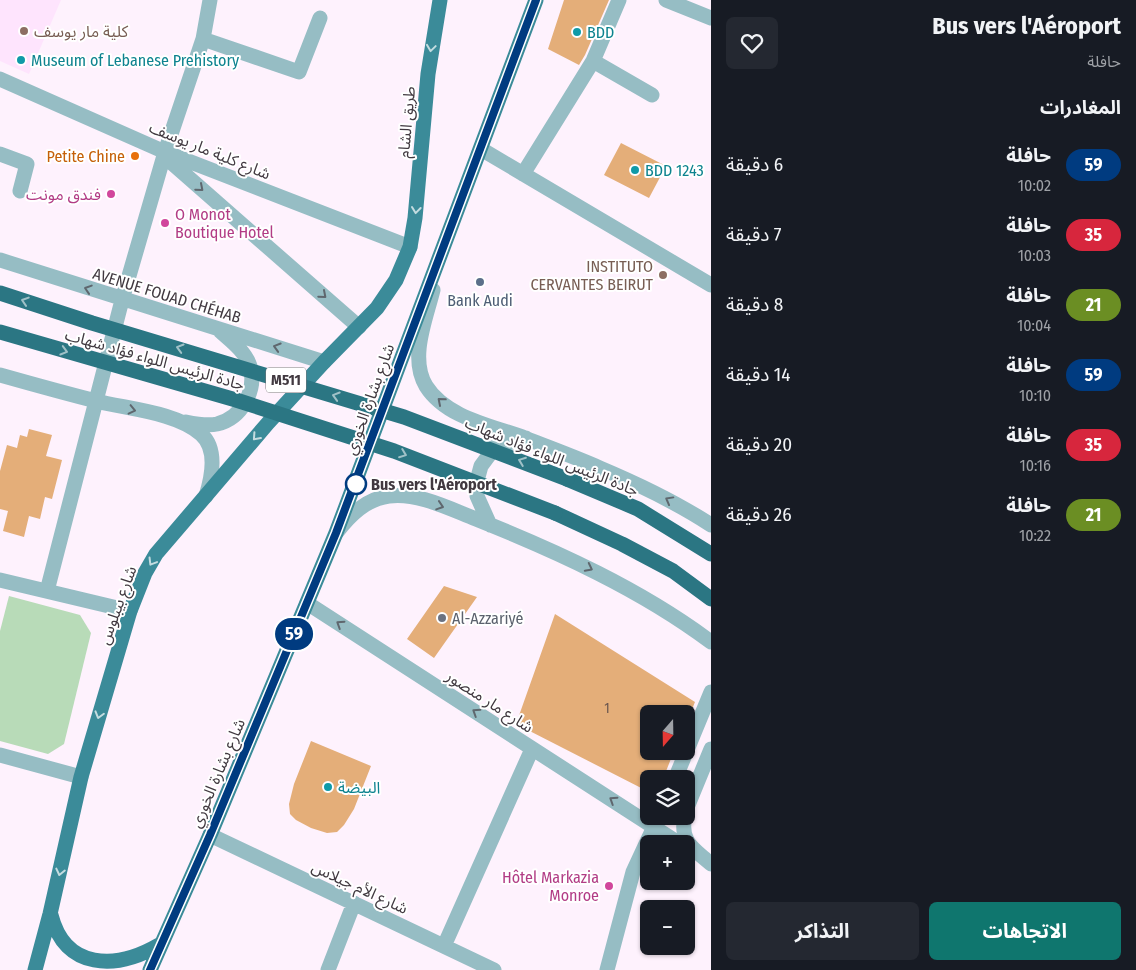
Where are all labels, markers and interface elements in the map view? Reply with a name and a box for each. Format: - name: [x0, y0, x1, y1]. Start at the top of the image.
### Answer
- text: Bus vers l'Aéroport: [932, 12, 1121, 40]
- button: heart: [726, 17, 778, 69]
- place label: كلية مار يوسف: [34, 22, 128, 41]
- place label: BDD: [587, 23, 614, 42]
- marker: كلية مار يوسف: [18, 25, 30, 37]
- marker: BDD: [571, 26, 583, 38]
- one-way arrow: [426, 44, 437, 52]
- place label: Museum of Lebanese Prehistory: [31, 51, 240, 70]
- text: حافلة: [1087, 52, 1121, 71]
- marker: Museum of Lebanese Prehistory: [15, 54, 27, 66]
- street label: طريق الشام: [394, 85, 422, 159]
- text: المغادرات: [1040, 96, 1121, 119]
- street label: شارع كلية مار يوسف: [145, 117, 273, 186]
- text: حافلة: [1006, 144, 1051, 167]
- place label: Petite Chine: [47, 147, 125, 166]
- marker: Petite Chine: [129, 150, 141, 162]
- text: 6 دقيقة: [726, 153, 783, 176]
- text: 59: [1085, 154, 1102, 176]
- place label: BDD 1243: [645, 161, 704, 180]
- marker: BDD 1243: [629, 164, 641, 176]
- text: 10:02: [1018, 176, 1051, 195]
- one-way arrow: [195, 182, 204, 191]
- place label: فندق مونت: [26, 185, 101, 204]
- marker: فندق مونت: [105, 188, 117, 200]
- place label: O Monot Boutique Hotel: [175, 205, 274, 242]
- one-way arrow: [411, 206, 422, 214]
- text: حافلة: [1006, 214, 1051, 237]
- marker: O Monot Boutique Hotel: [159, 217, 171, 229]
- text: 7 دقيقة: [726, 223, 781, 246]
- text: 35: [1085, 224, 1102, 246]
- text: 10:03: [1018, 246, 1051, 265]
- place label: INSTITUTO CERVANTES BEIRUT: [530, 257, 654, 294]
- street label: AVENUE FOUAD CHÉHAB: [90, 264, 243, 327]
- marker: INSTITUTO CERVANTES BEIRUT: [657, 269, 669, 281]
- marker: Bank Audi: [474, 276, 486, 288]
- one-way arrow: [85, 284, 93, 294]
- text: حافلة: [1006, 284, 1051, 307]
- one-way arrow: [317, 289, 326, 298]
- place label: Bank Audi: [447, 291, 513, 310]
- text: 8 دقيقة: [726, 293, 783, 316]
- text: 21: [1086, 294, 1101, 316]
- one-way arrow: [21, 297, 29, 307]
- text: 10:04: [1017, 316, 1051, 335]
- street label: جادة الرئيس اللواء فؤاد شهاب: [63, 325, 247, 394]
- street label: شارع بشارة الخوري: [341, 341, 401, 458]
- one-way arrow: [273, 343, 282, 353]
- one-way arrow: [177, 344, 185, 354]
- one-way arrow: [59, 345, 68, 356]
- text: حافلة: [1006, 354, 1051, 377]
- text: 14 دقيقة: [726, 363, 790, 386]
- text: 59: [1085, 364, 1102, 386]
- road number: M511: [266, 368, 306, 392]
- text: 10:10: [1019, 386, 1051, 405]
- one-way arrow: [332, 391, 340, 401]
- one-way arrow: [437, 397, 446, 406]
- one-way arrow: [127, 404, 136, 414]
- street label: جادة الرئيس اللواء فؤاد شهاب: [462, 413, 641, 500]
- text: حافلة: [1006, 424, 1051, 447]
- one-way arrow: [252, 431, 261, 440]
- text: 20 دقيقة: [726, 433, 792, 456]
- text: 35: [1085, 434, 1102, 456]
- one-way arrow: [398, 448, 407, 459]
- text: 10:16: [1020, 456, 1051, 475]
- one-way arrow: [518, 457, 527, 467]
- marker: Bus vers l'Aéroport: [345, 473, 367, 495]
- place label: Bus vers l'Aéroport: [371, 475, 497, 494]
- text: حافلة: [1006, 494, 1051, 517]
- one-way arrow: [666, 497, 675, 507]
- one-way arrow: [435, 500, 443, 510]
- text: 26 دقيقة: [726, 503, 792, 526]
- text: 21: [1086, 504, 1101, 526]
- text: 10:22: [1019, 526, 1051, 545]
- one-way arrow: [148, 556, 158, 565]
- one-way arrow: [584, 562, 593, 572]
- street label: شارع بيبلوس: [94, 563, 143, 648]
- place label: Al-Azzariyé: [452, 609, 524, 628]
- marker: Al-Azzariyé: [436, 612, 448, 624]
- line badge: 59: [272, 618, 316, 650]
- one-way arrow: [336, 621, 345, 631]
- text: 59: [285, 623, 303, 645]
- street label: شارع مار منصور: [440, 666, 537, 739]
- house number: 1: [604, 700, 610, 717]
- north arrow: [640, 705, 695, 760]
- map controls: [640, 705, 695, 955]
- one-way arrow: [472, 709, 481, 719]
- one-way arrow: [95, 710, 105, 718]
- street label: شارع بشارة الخوري: [186, 716, 252, 832]
- button: layers: [640, 770, 695, 825]
- place label: البيضة: [338, 778, 380, 797]
- marker: البيضة: [322, 781, 334, 793]
- one-way arrow: [609, 797, 618, 807]
- button: +: [640, 835, 695, 890]
- street label: شارع الأم جيلاس: [307, 857, 411, 921]
- one-way arrow: [55, 868, 65, 877]
- place label: Hôtel Markazia Monroe: [502, 868, 599, 905]
- marker: Hôtel Markazia Monroe: [603, 880, 615, 892]
- button: −: [640, 900, 695, 955]
- button: التذاكر: [726, 902, 919, 960]
- button: الاتجاهات: [929, 902, 1121, 960]

